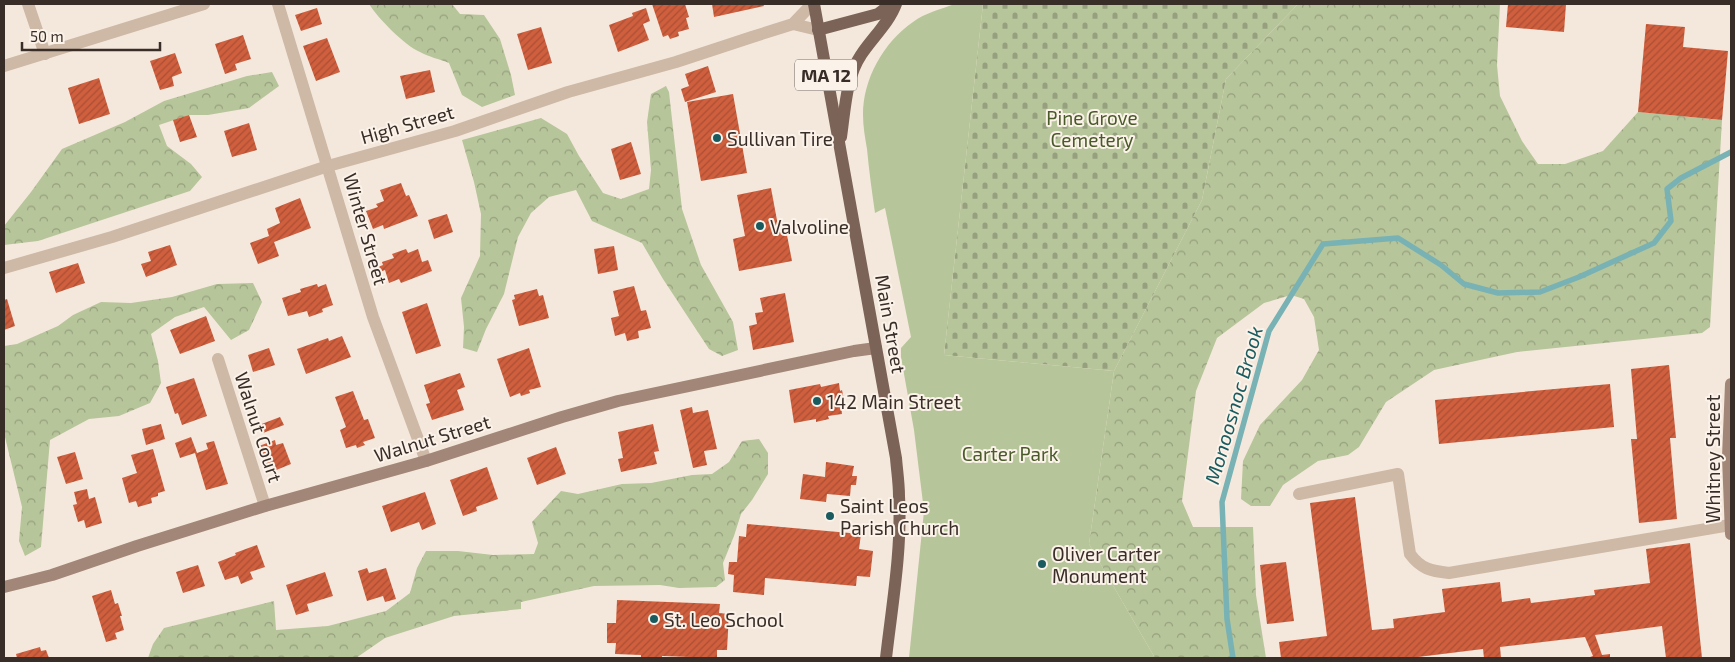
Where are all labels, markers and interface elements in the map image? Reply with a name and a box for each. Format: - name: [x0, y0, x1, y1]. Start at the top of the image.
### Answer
- scale bar: [22, 20, 160, 52]
- text: 50 m: [30, 27, 64, 45]
- road number: MA 12: [795, 60, 857, 90]
- street label: High Street: [358, 100, 456, 148]
- park label: Pine Grove Cemetery: [1046, 106, 1138, 151]
- place label: Sullivan Tire: [727, 127, 833, 150]
- marker: Sullivan Tire: [711, 132, 723, 144]
- street label: Winter Street: [339, 170, 393, 288]
- place label: Valvoline: [770, 215, 849, 238]
- marker: Valvoline: [754, 220, 766, 232]
- street label: Main Street: [871, 273, 911, 375]
- water label: Monoosnoc Brook: [1199, 323, 1267, 487]
- street label: Walnut Court: [230, 369, 288, 485]
- place label: 142 Main Street: [827, 390, 961, 413]
- marker: 142 Main Street: [811, 395, 823, 407]
- street label: Whitney Street: [1701, 395, 1724, 523]
- street label: Walnut Street: [371, 409, 493, 467]
- park label: Carter Park: [962, 442, 1059, 465]
- place label: Saint Leos Parish Church: [840, 494, 959, 539]
- marker: Saint Leos Parish Church: [824, 510, 836, 522]
- place label: Oliver Carter Monument: [1052, 542, 1161, 587]
- marker: Oliver Carter Monument: [1036, 558, 1048, 570]
- place label: St. Leo School: [664, 608, 784, 631]
- marker: St. Leo School: [648, 613, 660, 625]

